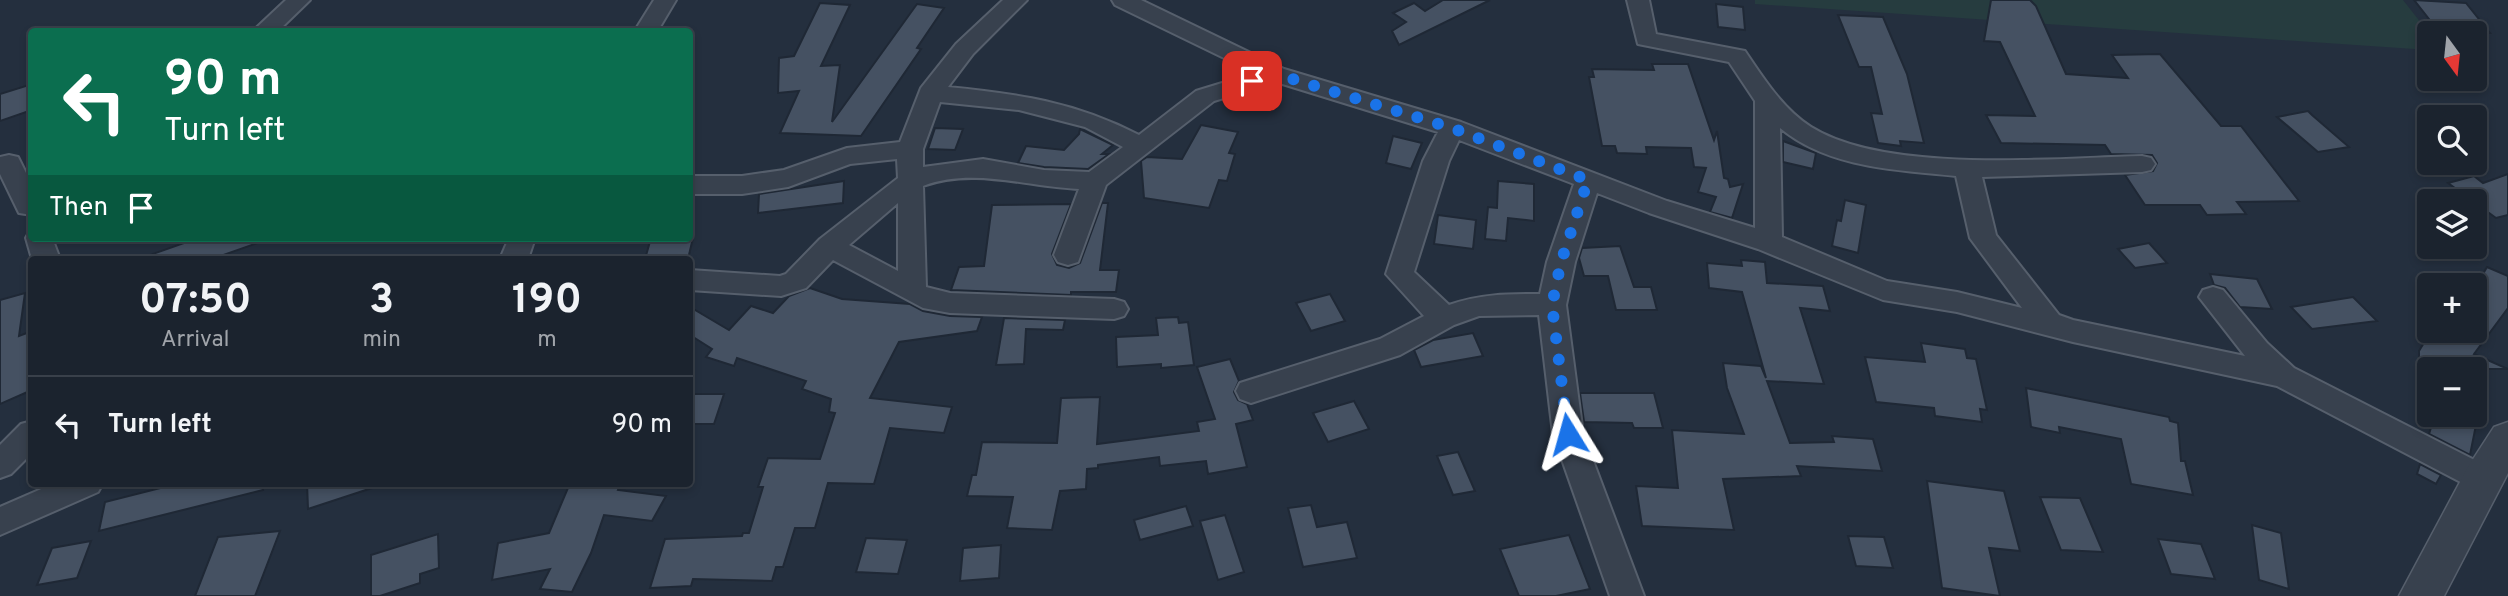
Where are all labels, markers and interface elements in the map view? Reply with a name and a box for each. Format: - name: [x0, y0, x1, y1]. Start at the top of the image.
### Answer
- north arrow: [2417, 21, 2487, 91]
- map controls: [2417, 21, 2487, 427]
- text: 90 m: [164, 51, 282, 113]
- pin: [1222, 51, 1282, 111]
- icon: left: [49, 56, 140, 147]
- icon: arrive: [1233, 62, 1271, 100]
- button: search: [2417, 105, 2487, 175]
- text: Turn left: [164, 112, 285, 152]
- icon: arrive: [122, 189, 160, 227]
- button: layers: [2417, 189, 2487, 259]
- text: Then: [49, 192, 108, 225]
- button: +: [2417, 273, 2487, 343]
- text: 07:50: [139, 275, 252, 328]
- text: 3: [369, 275, 394, 328]
- text: 190: [512, 275, 582, 328]
- text: Arrival: [161, 326, 230, 355]
- text: min: [363, 326, 401, 355]
- text: m: [537, 326, 557, 355]
- button: −: [2417, 357, 2487, 427]
- position arrow: [1531, 397, 1605, 471]
- icon: left: [49, 406, 87, 444]
- text: Turn left: [108, 409, 212, 442]
- text: 90 m: [612, 409, 672, 442]

